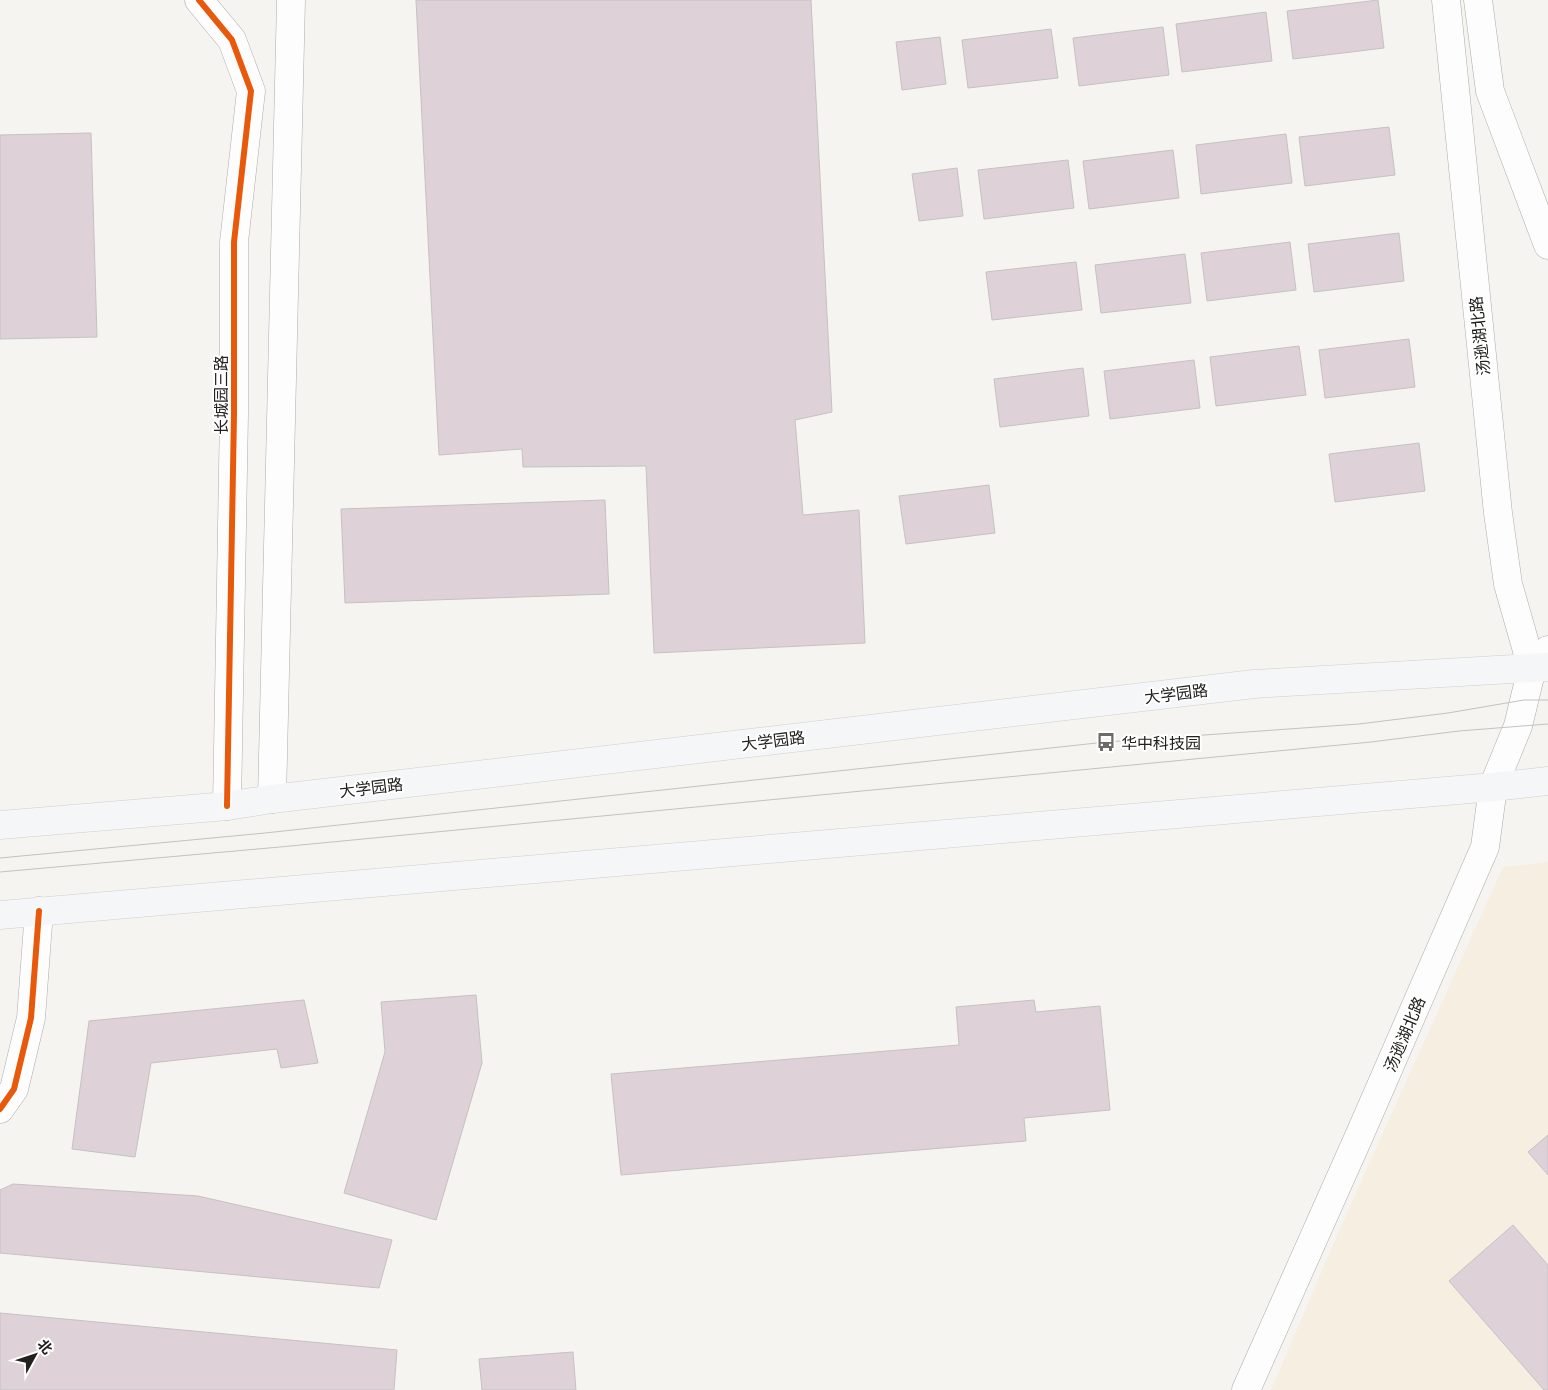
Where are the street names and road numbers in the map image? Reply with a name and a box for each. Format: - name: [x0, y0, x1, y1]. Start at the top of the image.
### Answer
- street label: 汤逊湖北路: [1465, 295, 1493, 377]
- street label: 长城园三路: [211, 355, 230, 435]
- street label: 大学园路: [1143, 680, 1209, 706]
- street label: 大学园路: [740, 727, 806, 753]
- street label: 大学园路: [338, 774, 404, 800]
- street label: 汤逊湖北路: [1380, 993, 1428, 1075]

